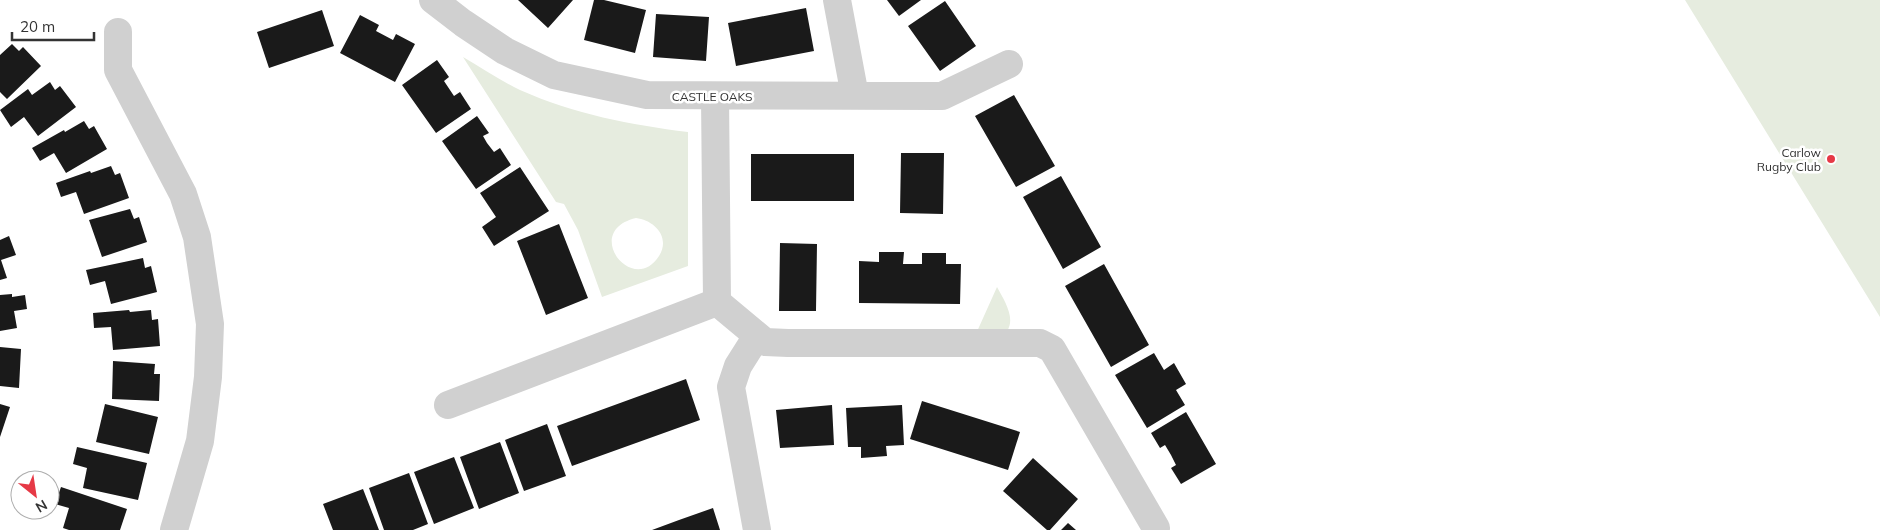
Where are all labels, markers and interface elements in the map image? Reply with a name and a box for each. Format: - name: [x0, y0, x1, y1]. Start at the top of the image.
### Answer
- scale bar: [12, 10, 95, 42]
- text: 20 m: [20, 17, 55, 36]
- street label: CASTLE OAKS: [672, 89, 752, 104]
- place label: Carlow Rugby Club: [1757, 145, 1822, 174]
- marker: Carlow Rugby Club: [1825, 153, 1837, 165]
- north arrow: [10, 470, 60, 520]
- text: N: [32, 496, 51, 517]

